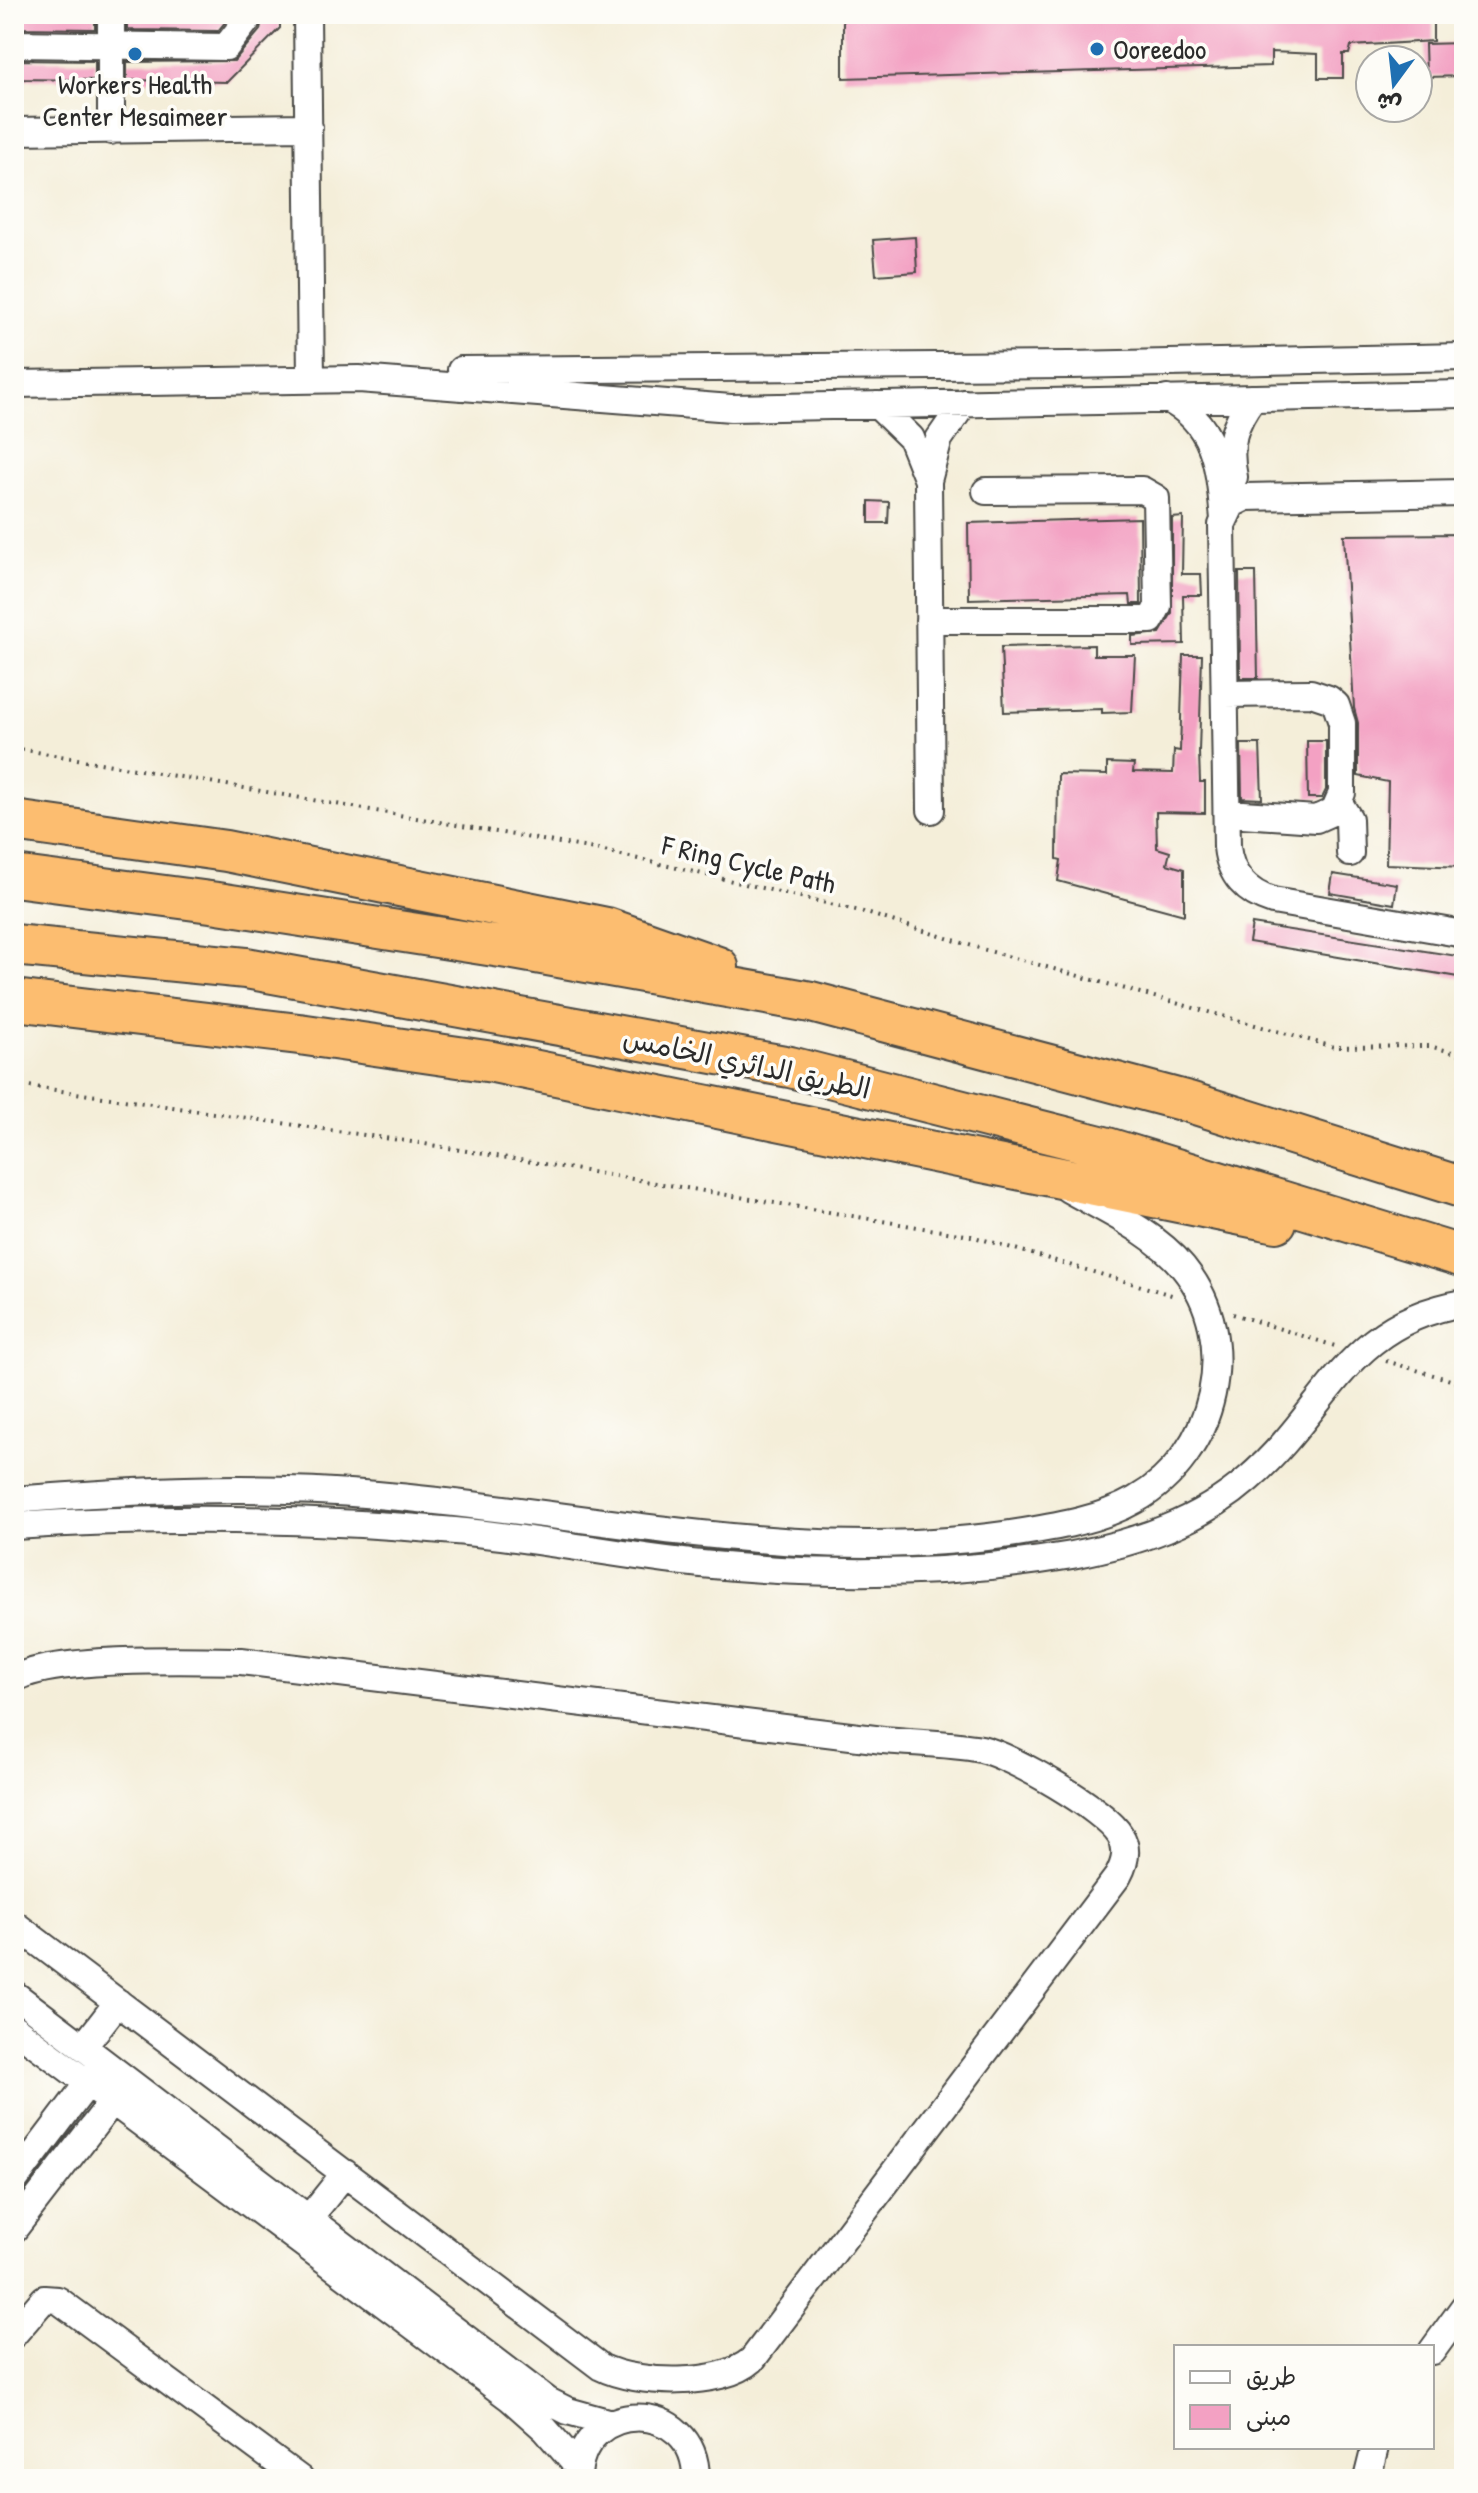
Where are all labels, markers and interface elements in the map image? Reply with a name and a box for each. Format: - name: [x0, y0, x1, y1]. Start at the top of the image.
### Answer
- place label: Ooreedoo: [1113, 30, 1206, 68]
- marker: Ooreedoo: [1088, 40, 1106, 58]
- north arrow: [1354, 44, 1434, 124]
- marker: Workers Health Center Mesaimeer: [126, 45, 144, 63]
- place label: Workers Health Center Mesaimeer: [42, 65, 228, 135]
- text: ش: [1373, 86, 1404, 121]
- street label: F Ring Cycle Path: [658, 825, 839, 902]
- street label: الطريق الدائري الخامس: [619, 1018, 874, 1110]
- legend: [1174, 2345, 1434, 2449]
- text: طريق: [1246, 2360, 1296, 2392]
- text: مبنى: [1246, 2400, 1291, 2432]

